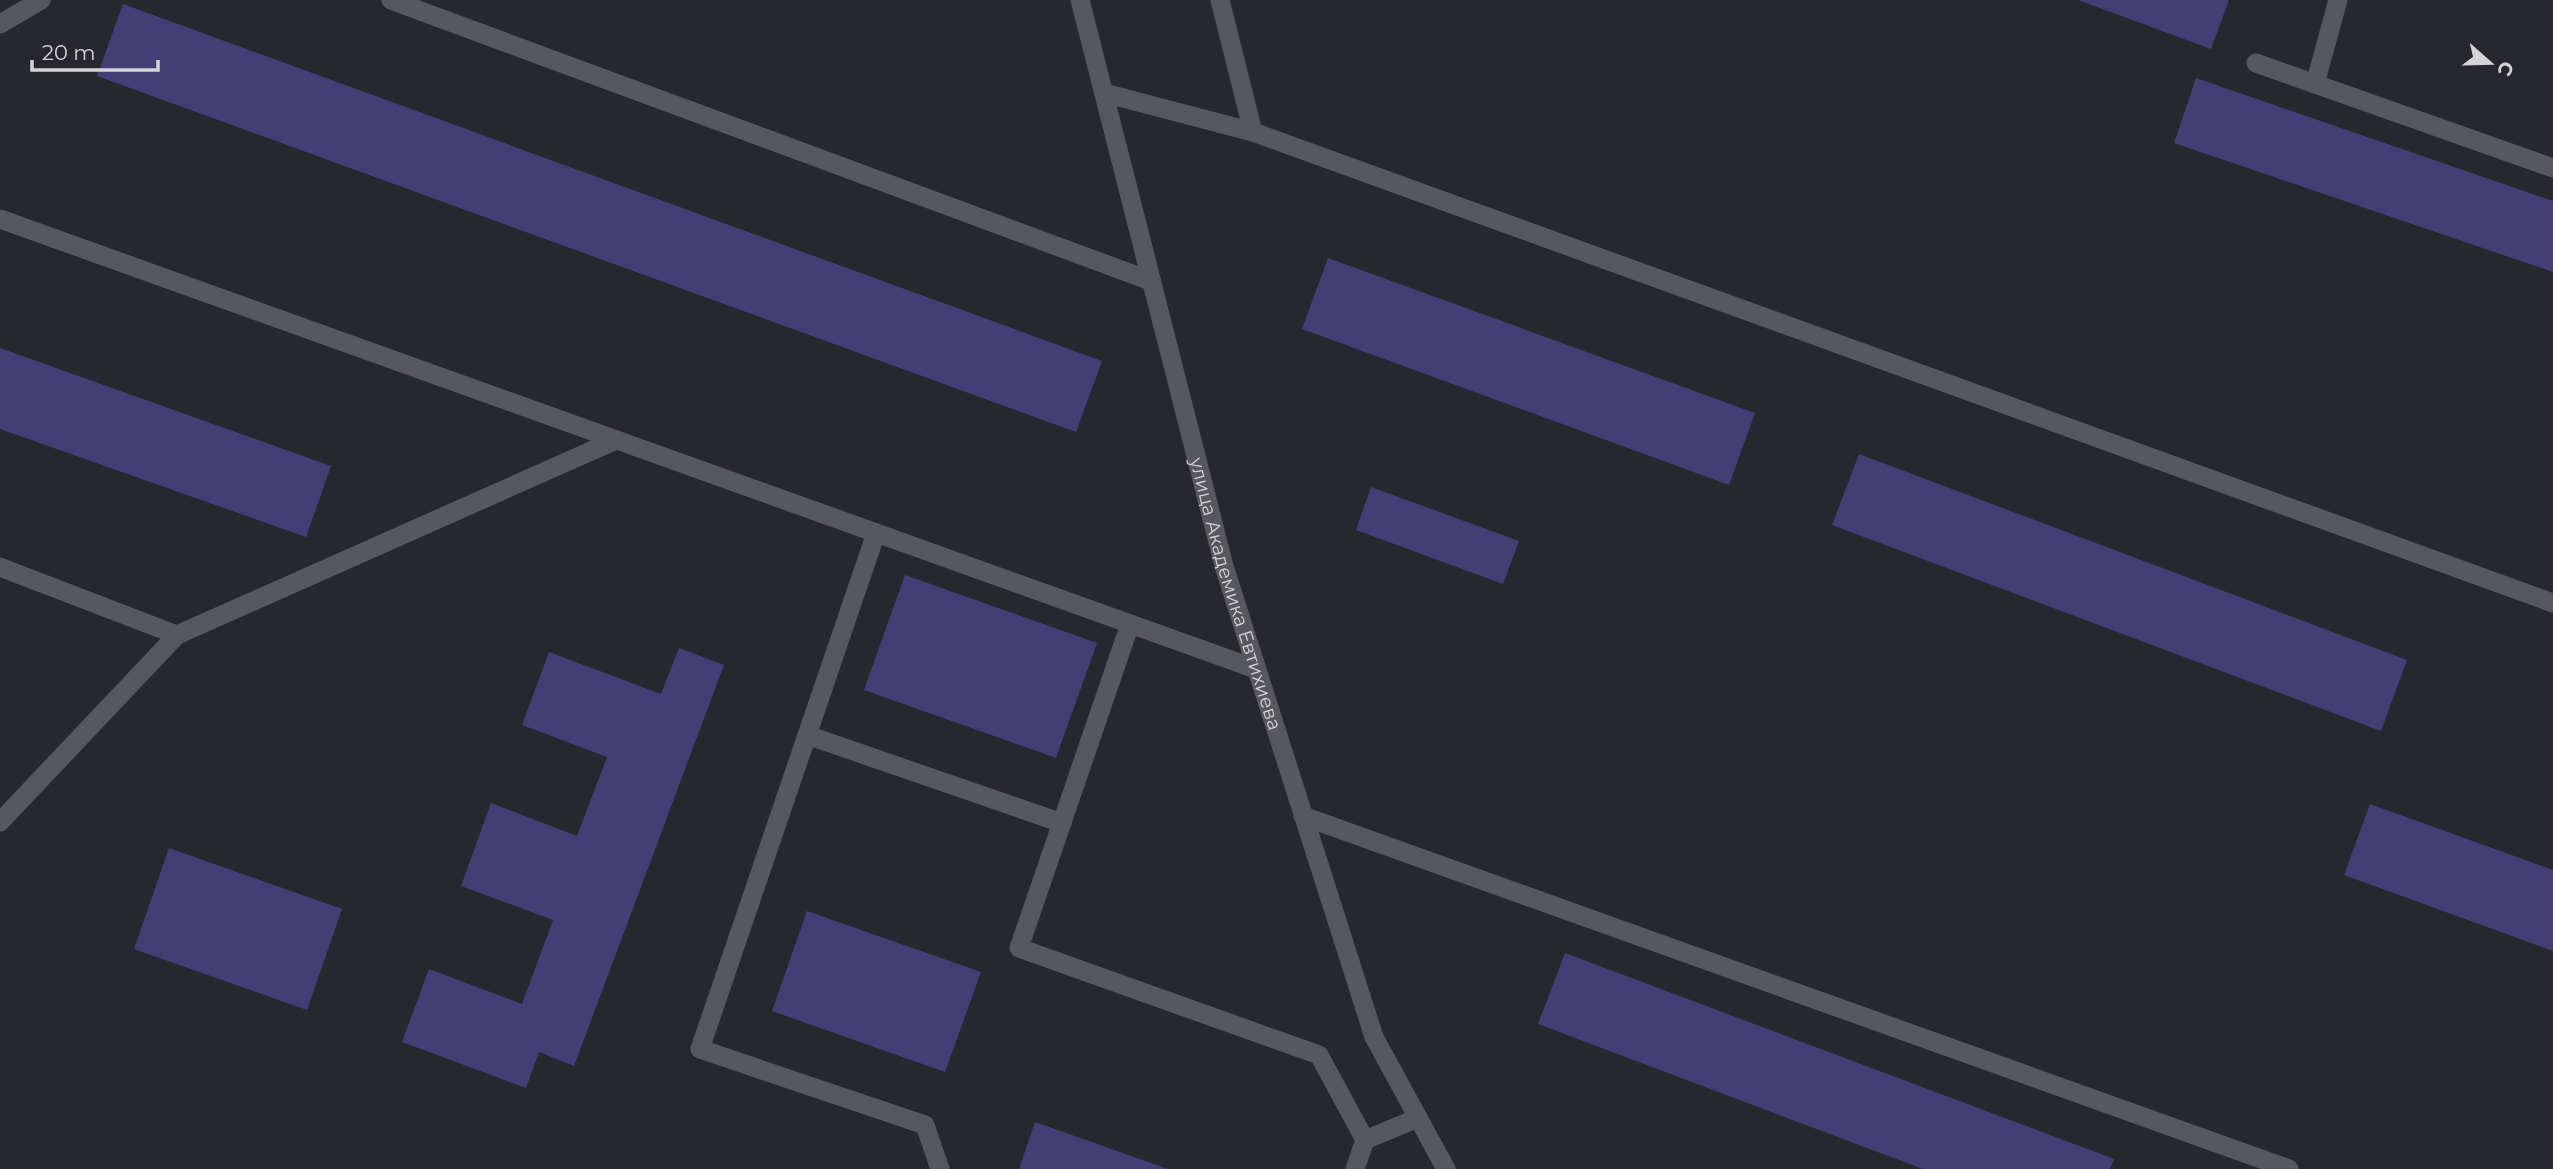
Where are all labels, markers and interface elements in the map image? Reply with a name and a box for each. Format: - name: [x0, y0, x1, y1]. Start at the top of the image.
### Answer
- scale bar: [32, 28, 158, 72]
- north arrow: [2455, 28, 2525, 98]
- text: 20 m: [42, 40, 96, 65]
- text: С: [2492, 58, 2519, 79]
- street label: улица Академика Евтихиева: [1185, 454, 1287, 733]

